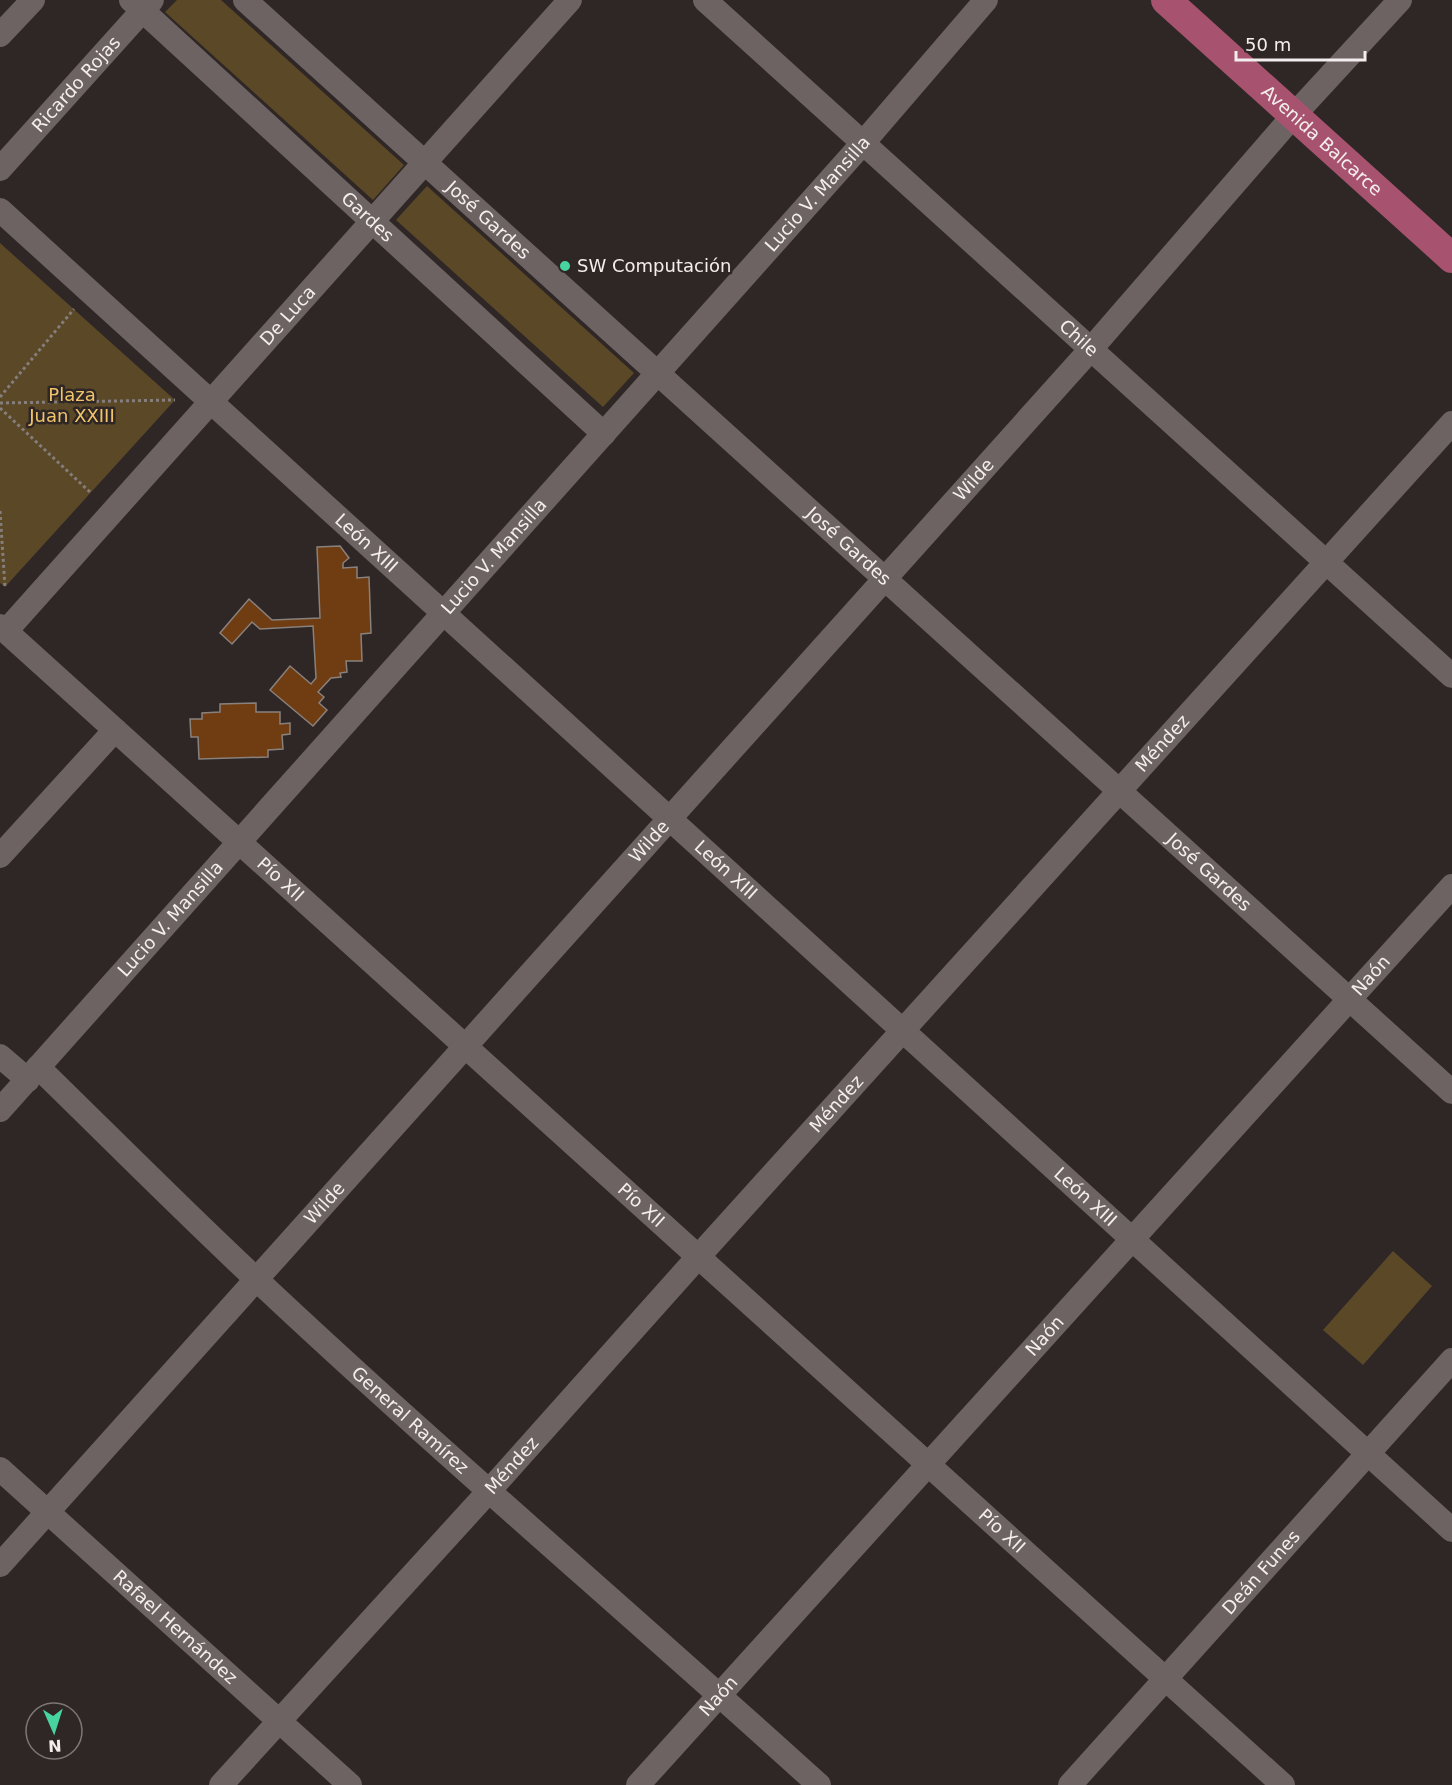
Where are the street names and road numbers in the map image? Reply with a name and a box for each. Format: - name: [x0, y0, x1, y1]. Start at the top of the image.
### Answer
- street label: Ricardo Rojas: [27, 32, 124, 136]
- street label: Avenida Balcarce: [1258, 81, 1387, 200]
- street label: Lucio V. Mansilla: [760, 131, 874, 256]
- street label: José Gardes: [441, 175, 535, 263]
- street label: Gardes: [337, 187, 399, 246]
- street label: De Luca: [255, 281, 320, 349]
- street label: Chile: [1055, 315, 1103, 361]
- street label: Wilde: [949, 454, 998, 505]
- street label: Lucio V. Mansilla: [437, 494, 551, 618]
- street label: José Gardes: [802, 502, 895, 589]
- street label: León XIII: [331, 509, 402, 576]
- street label: Méndez: [1131, 710, 1193, 776]
- street label: Wilde: [624, 816, 673, 867]
- street label: José Gardes: [1162, 828, 1256, 915]
- street label: León XIII: [691, 836, 762, 903]
- street label: Pío XII: [253, 853, 308, 905]
- street label: Lucio V. Mansilla: [113, 857, 227, 981]
- street label: Naón: [1347, 951, 1394, 1000]
- street label: Méndez: [805, 1071, 867, 1137]
- street label: León XIII: [1050, 1163, 1121, 1230]
- street label: Wilde: [300, 1177, 349, 1229]
- street label: Pío XII: [614, 1178, 669, 1231]
- street label: Naón: [1021, 1311, 1068, 1360]
- street label: General Ramírez: [348, 1362, 473, 1478]
- street label: Méndez: [480, 1432, 543, 1498]
- street label: Pío XII: [974, 1504, 1030, 1557]
- street label: Deán Funes: [1218, 1526, 1304, 1618]
- street label: Rafael Hernández: [109, 1565, 242, 1688]
- street label: Naón: [695, 1671, 742, 1720]

